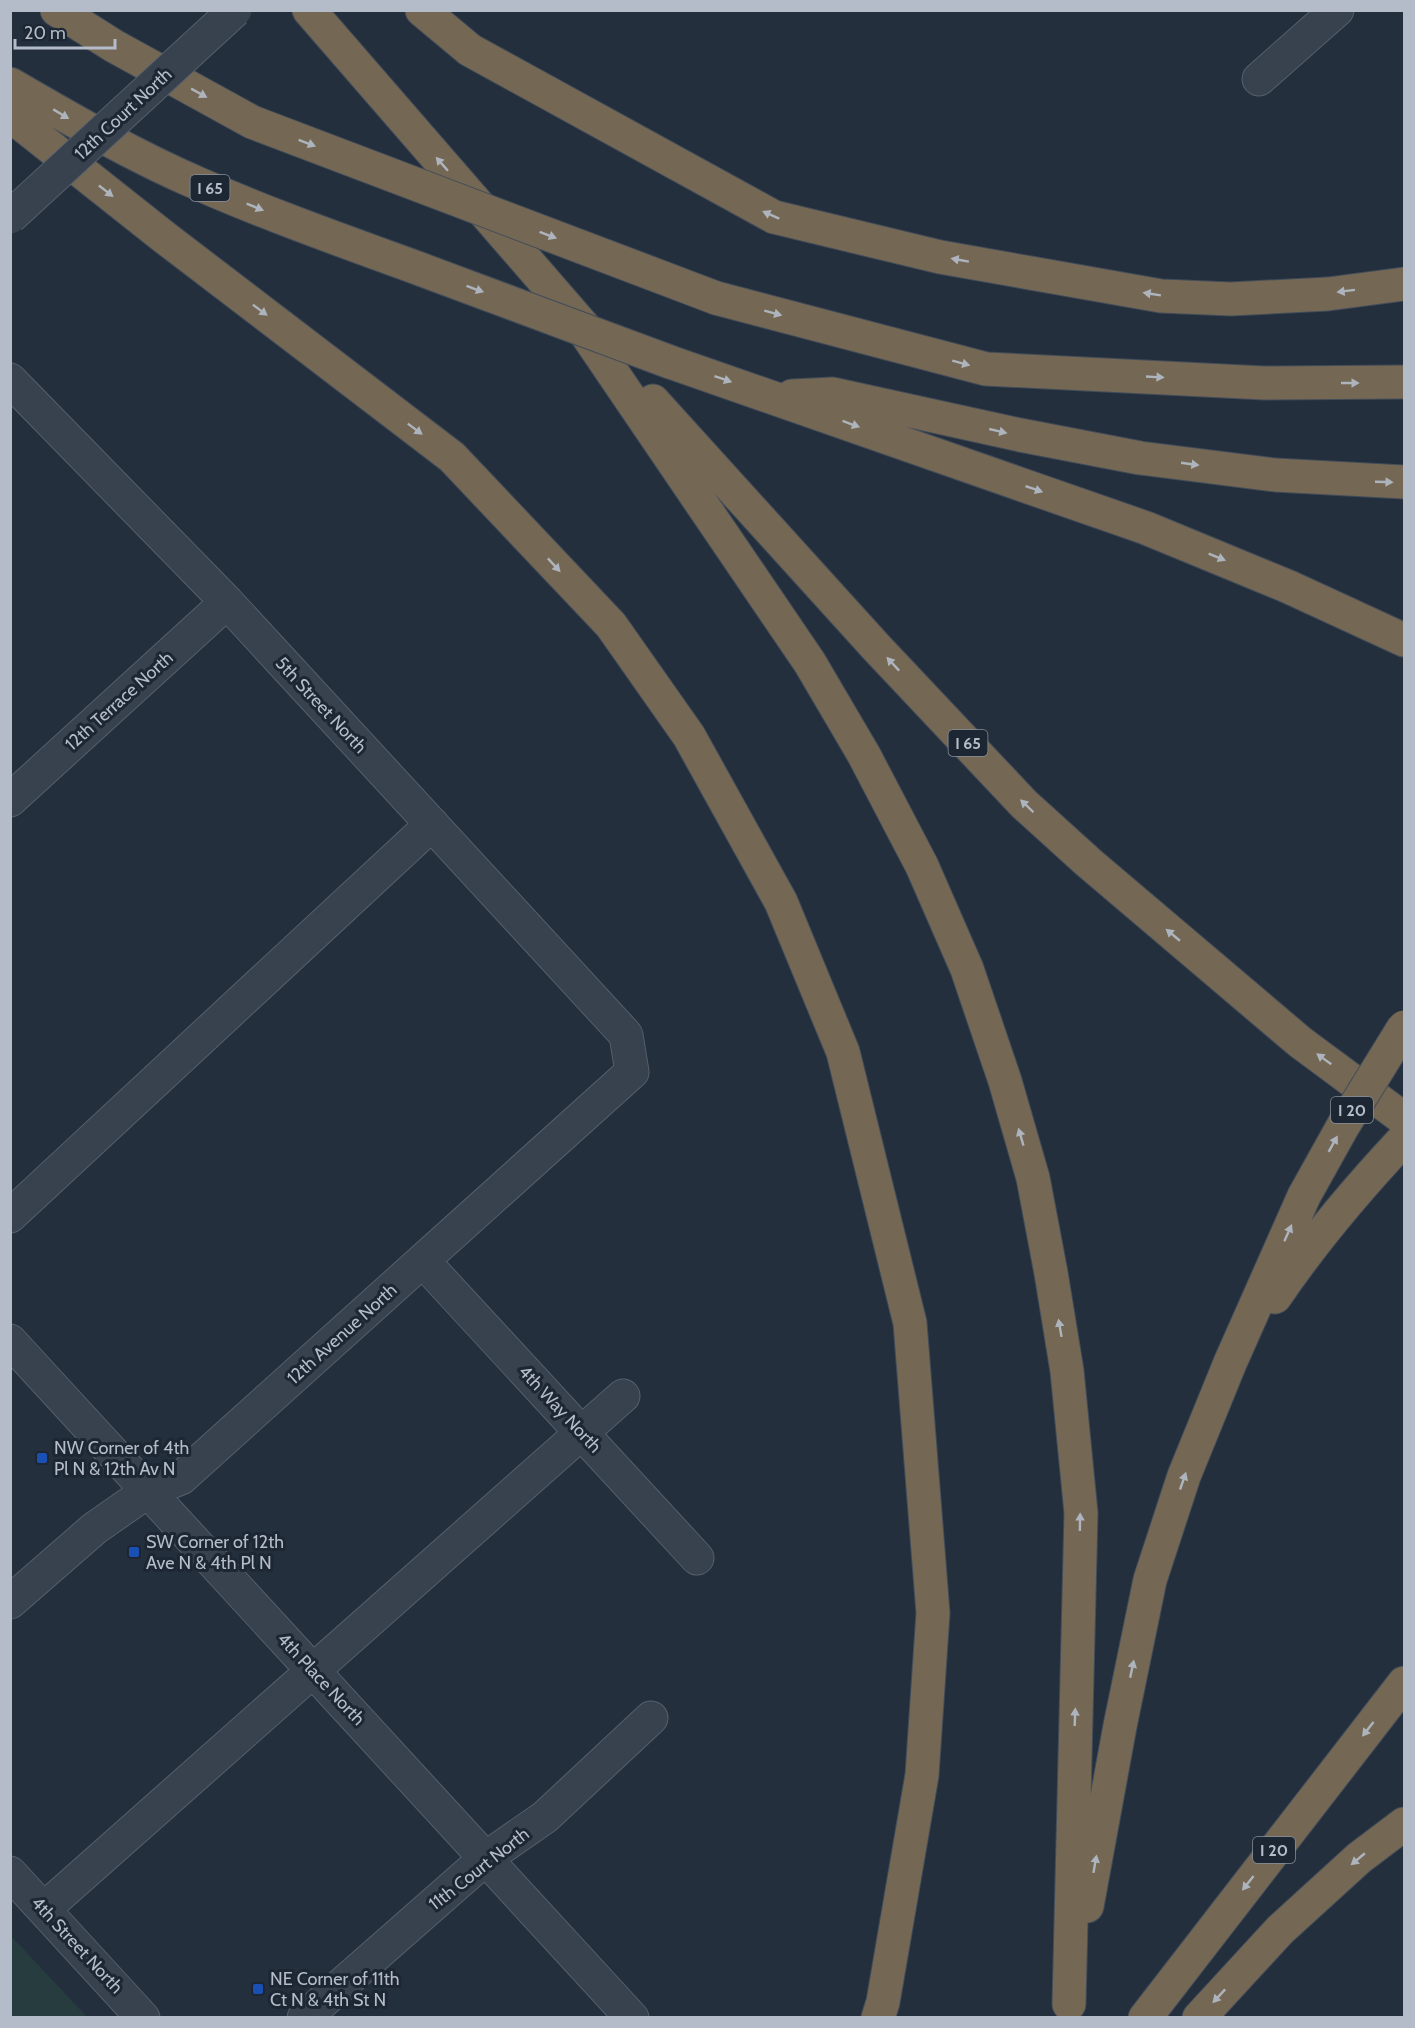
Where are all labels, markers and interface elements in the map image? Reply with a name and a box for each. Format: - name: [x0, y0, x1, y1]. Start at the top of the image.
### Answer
- scale bar: [15, 12, 116, 50]
- text: 20 m: [24, 22, 66, 44]
- street label: 12th Court North: [70, 63, 176, 165]
- one-way arrow: [190, 88, 207, 98]
- one-way arrow: [53, 108, 69, 119]
- one-way arrow: [298, 139, 316, 148]
- one-way arrow: [435, 156, 449, 171]
- road number: I 65: [190, 175, 230, 201]
- one-way arrow: [98, 184, 114, 197]
- one-way arrow: [246, 203, 264, 212]
- one-way arrow: [762, 210, 779, 219]
- one-way arrow: [540, 230, 558, 240]
- one-way arrow: [950, 255, 969, 264]
- one-way arrow: [466, 285, 484, 295]
- one-way arrow: [1337, 287, 1356, 296]
- one-way arrow: [1142, 289, 1161, 298]
- one-way arrow: [252, 304, 268, 317]
- one-way arrow: [764, 309, 782, 318]
- one-way arrow: [952, 359, 970, 368]
- one-way arrow: [1146, 373, 1165, 382]
- one-way arrow: [714, 375, 732, 385]
- one-way arrow: [1341, 378, 1360, 387]
- one-way arrow: [842, 419, 860, 429]
- one-way arrow: [407, 422, 423, 435]
- one-way arrow: [989, 426, 1007, 436]
- one-way arrow: [1181, 459, 1200, 469]
- one-way arrow: [1375, 477, 1394, 487]
- one-way arrow: [1025, 485, 1043, 495]
- one-way arrow: [1208, 553, 1226, 563]
- one-way arrow: [547, 557, 561, 572]
- street label: 12th Terrace North: [61, 647, 177, 755]
- street label: 5th Street North: [271, 652, 371, 758]
- one-way arrow: [886, 657, 900, 672]
- road number: I 65: [948, 730, 988, 756]
- one-way arrow: [1020, 799, 1035, 813]
- one-way arrow: [1166, 929, 1181, 942]
- one-way arrow: [1316, 1053, 1332, 1065]
- road number: I 20: [1331, 1097, 1373, 1123]
- one-way arrow: [1016, 1128, 1025, 1146]
- one-way arrow: [1327, 1136, 1337, 1153]
- one-way arrow: [1283, 1223, 1293, 1241]
- street label: 12th Avenue North: [283, 1279, 401, 1389]
- one-way arrow: [1055, 1318, 1064, 1337]
- street label: 4th Way North: [514, 1361, 606, 1457]
- place label: NW Corner of 4th Pl N & 12th Av N: [54, 1437, 189, 1480]
- marker: NW Corner of 4th Pl N & 12th Av N: [35, 1451, 49, 1465]
- one-way arrow: [1178, 1472, 1188, 1490]
- one-way arrow: [1075, 1512, 1085, 1531]
- place label: SW Corner of 12th Ave N & 4th Pl N: [146, 1531, 284, 1574]
- marker: SW Corner of 12th Ave N & 4th Pl N: [127, 1545, 141, 1559]
- street label: 4th Place North: [273, 1628, 369, 1730]
- one-way arrow: [1128, 1659, 1137, 1678]
- one-way arrow: [1070, 1707, 1080, 1726]
- one-way arrow: [1362, 1721, 1375, 1737]
- street label: 11th Court North: [424, 1823, 534, 1915]
- road number: I 20: [1253, 1837, 1295, 1863]
- one-way arrow: [1350, 1853, 1366, 1866]
- one-way arrow: [1090, 1854, 1099, 1873]
- one-way arrow: [1242, 1875, 1255, 1891]
- street label: 4th Street North: [27, 1892, 127, 1998]
- place label: NE Corner of 11th Ct N & 4th St N: [270, 1968, 400, 2011]
- marker: NE Corner of 11th Ct N & 4th St N: [251, 1982, 265, 1996]
- one-way arrow: [1212, 1988, 1226, 2003]

